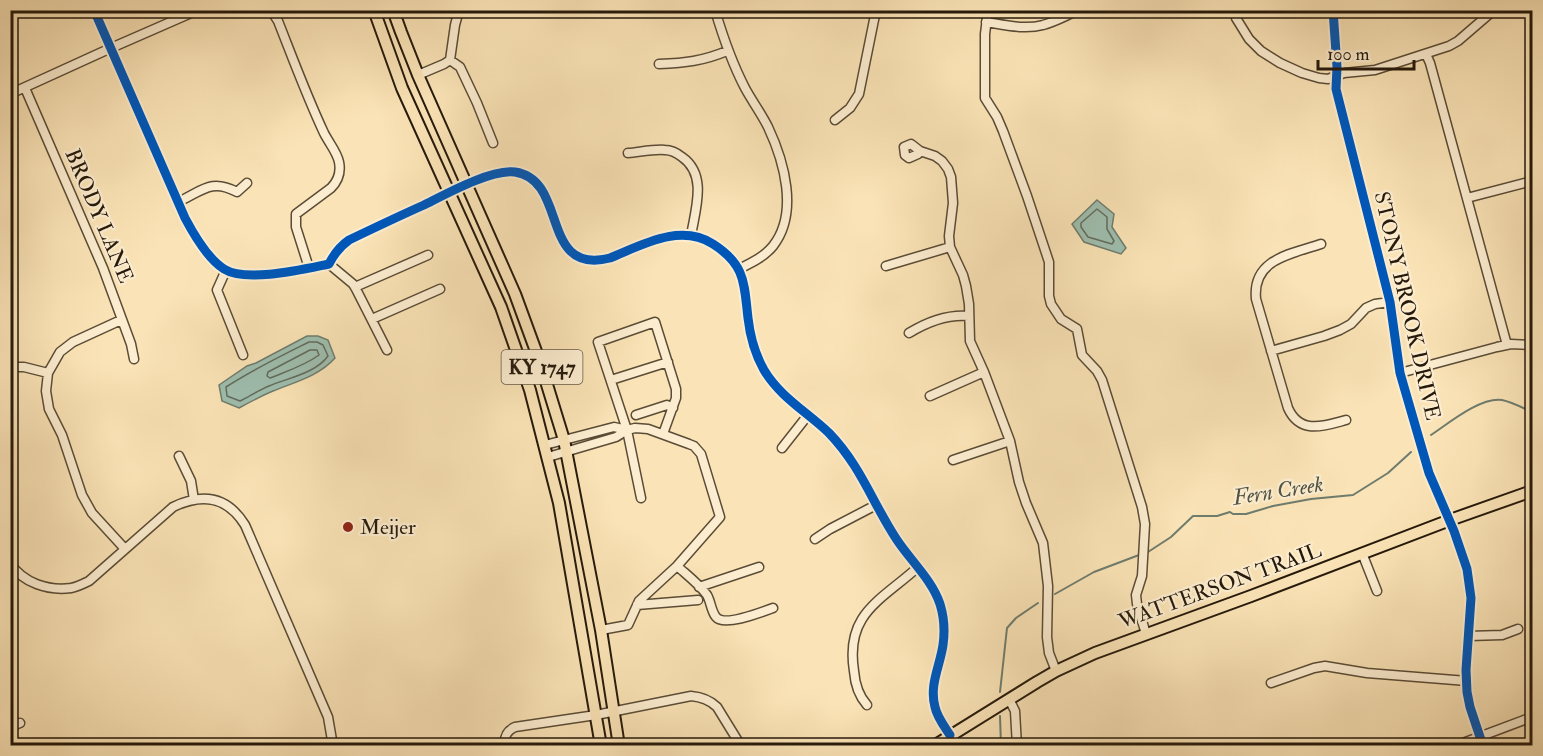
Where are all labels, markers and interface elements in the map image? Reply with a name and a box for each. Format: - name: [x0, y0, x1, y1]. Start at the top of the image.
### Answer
- scale bar: [1318, 33, 1414, 71]
- text: 100 m: [1327, 43, 1370, 66]
- street label: BRODY LANE: [59, 145, 139, 287]
- street label: STONY BROOK DRIVE: [1368, 189, 1446, 423]
- road number: KY 1747: [502, 350, 582, 384]
- water label: Fern Creek: [1230, 470, 1325, 512]
- place label: Meijer: [360, 514, 416, 541]
- marker: Meijer: [341, 520, 355, 534]
- street label: WATTERSON TRAIL: [1114, 537, 1325, 636]

